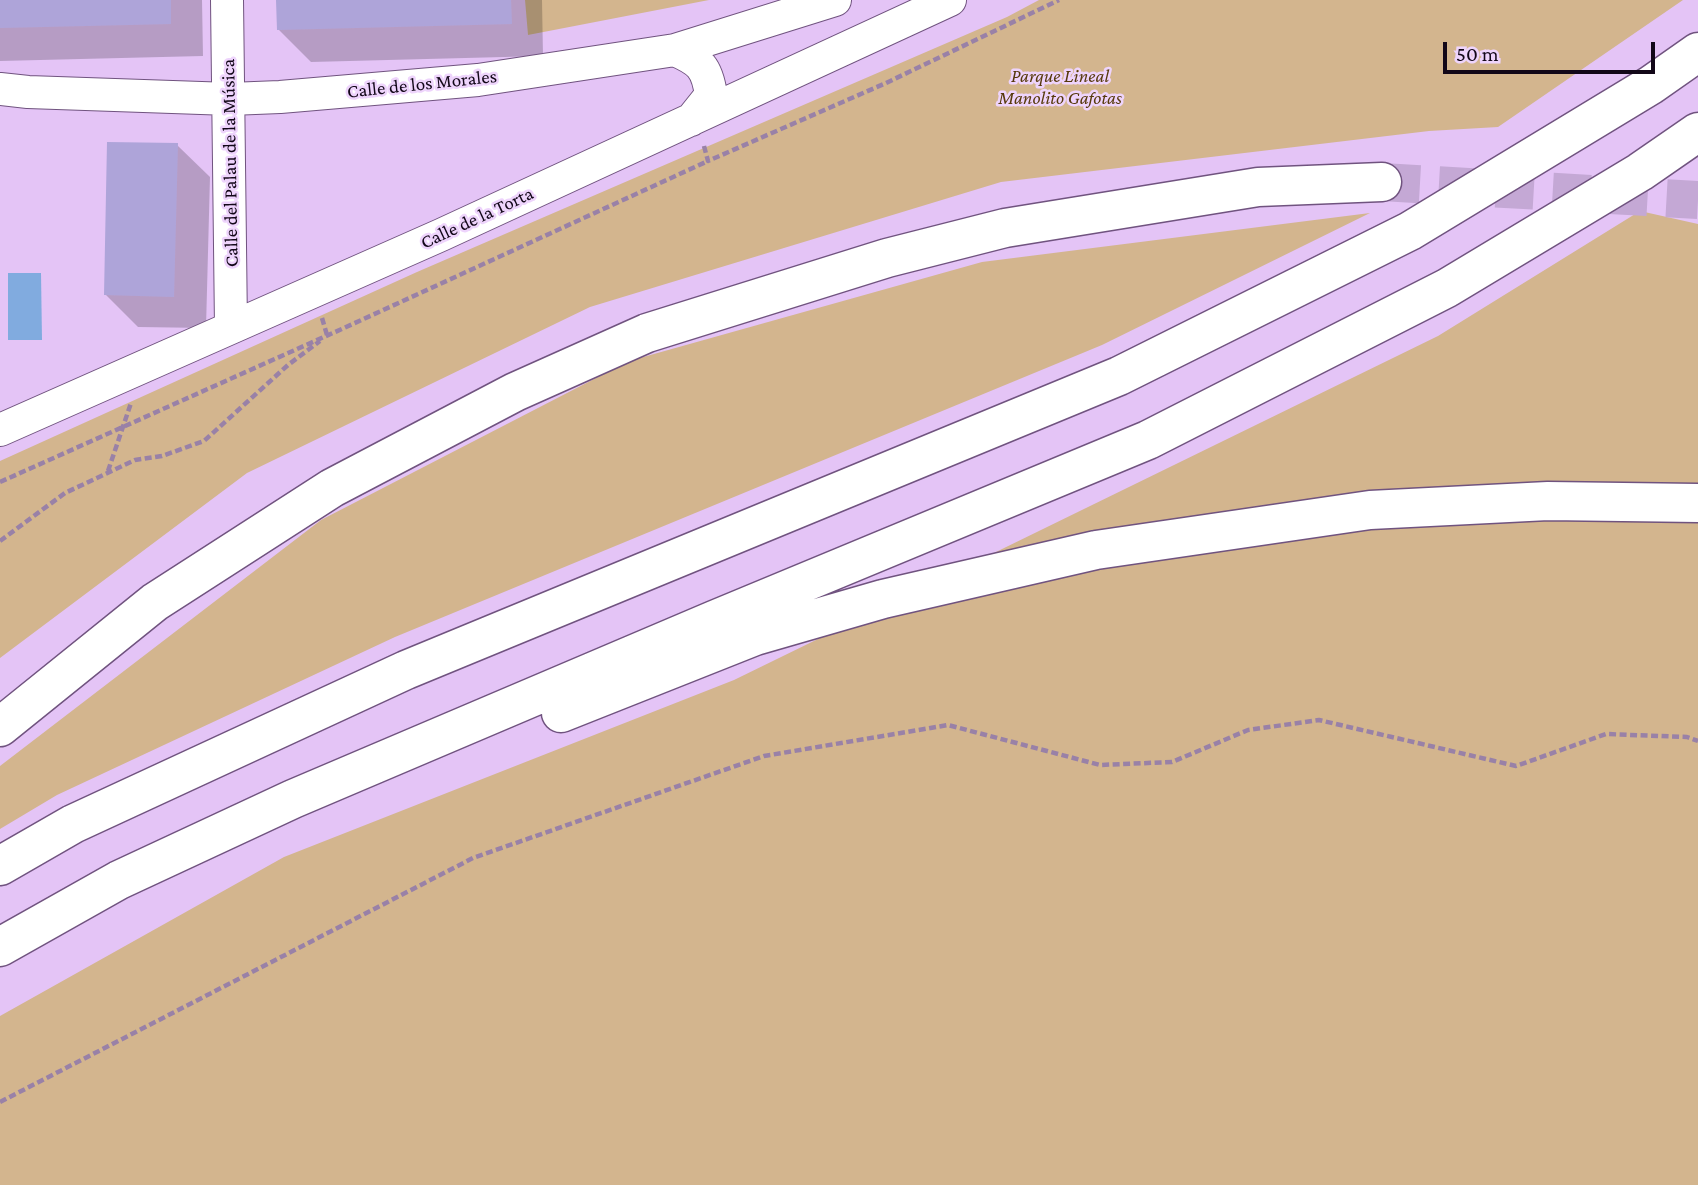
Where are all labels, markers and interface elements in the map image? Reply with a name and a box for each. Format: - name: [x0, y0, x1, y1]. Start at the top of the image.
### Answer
- scale bar: [1446, 28, 1658, 72]
- text: 50 m: [1456, 42, 1499, 66]
- street label: Calle del Palau de la Música: [217, 59, 243, 267]
- street label: Calle de los Morales: [346, 65, 498, 103]
- park label: Parque Lineal Manolito Gafotas: [998, 65, 1122, 109]
- street label: Calle de la Torta: [417, 182, 537, 254]

